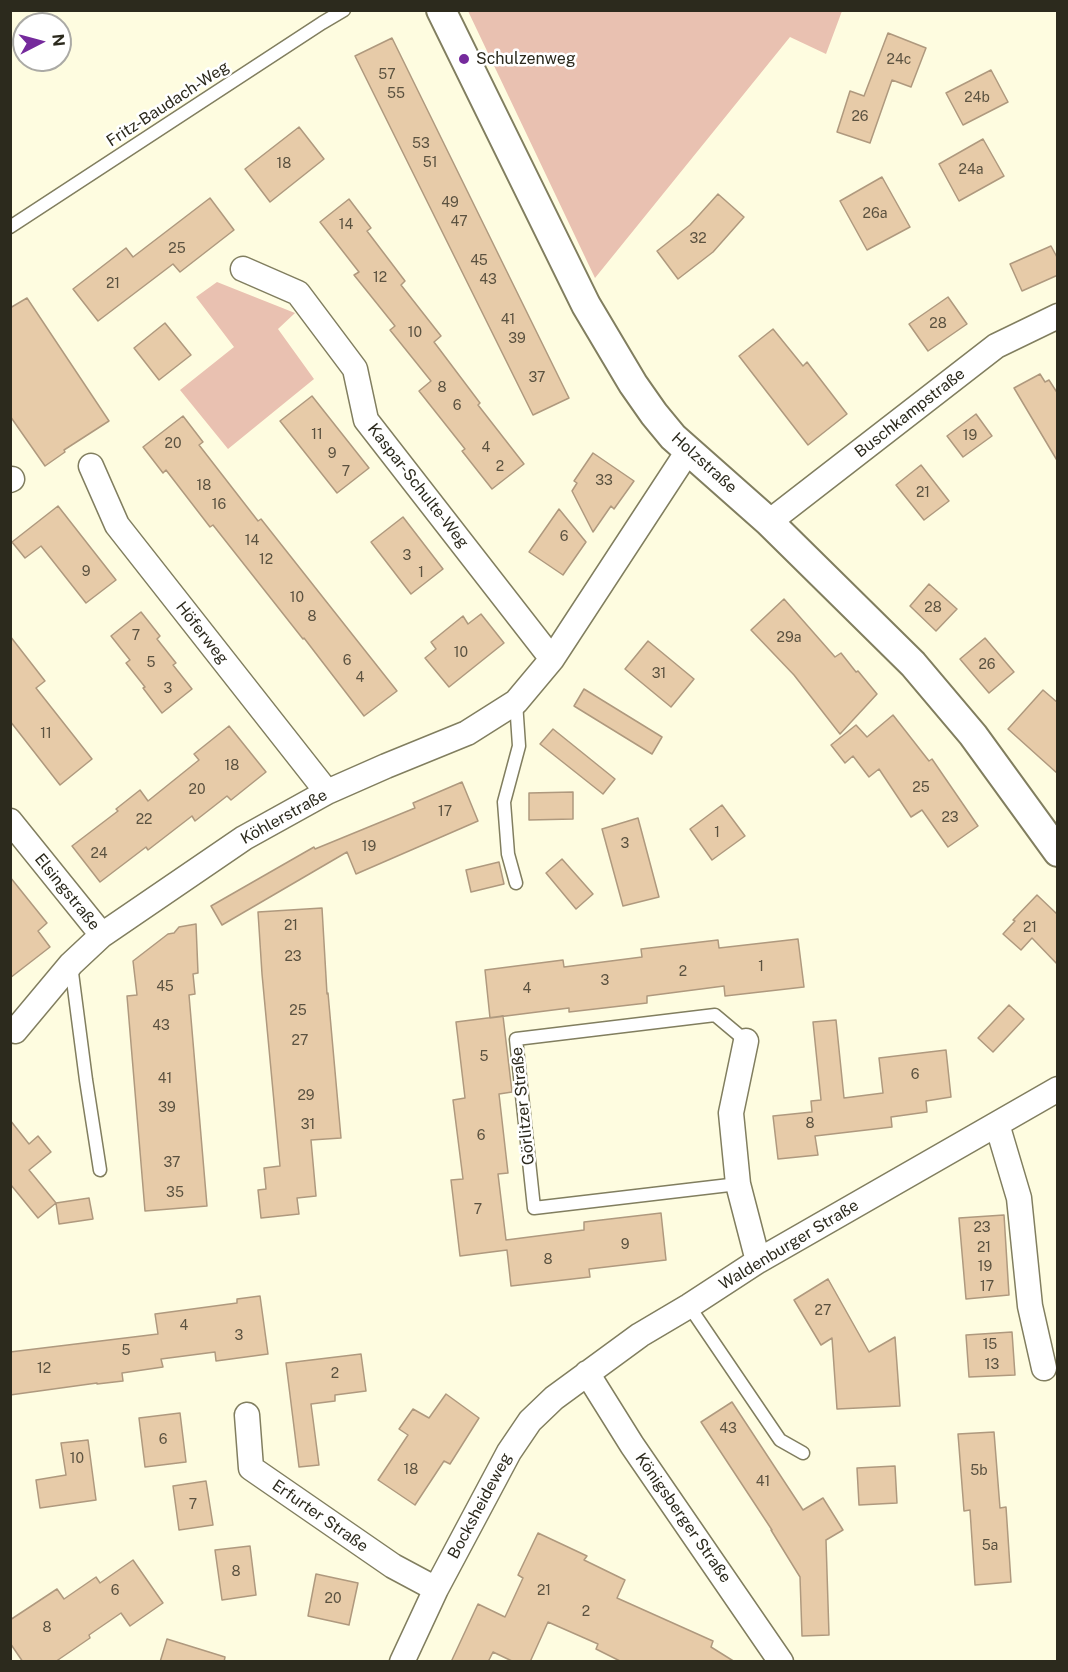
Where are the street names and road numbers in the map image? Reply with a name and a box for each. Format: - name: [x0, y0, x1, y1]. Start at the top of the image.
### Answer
- street label: Fritz-Baudach-Weg: [103, 57, 233, 151]
- street label: Buschkampstraße: [851, 364, 969, 462]
- street label: Kaspar-Schulte-Weg: [363, 420, 473, 552]
- street label: Holzstraße: [667, 429, 741, 497]
- street label: Höferweg: [172, 598, 232, 668]
- street label: Köhlerstraße: [237, 785, 331, 849]
- street label: Elsingstraße: [30, 850, 104, 934]
- street label: Görlitzer Straße: [507, 1046, 539, 1166]
- street label: Waldenburger Straße: [716, 1196, 862, 1294]
- street label: Königsberger Straße: [631, 1449, 735, 1587]
- street label: Bocksheideweg: [444, 1450, 516, 1562]
- street label: Erfurter Straße: [268, 1476, 372, 1556]

